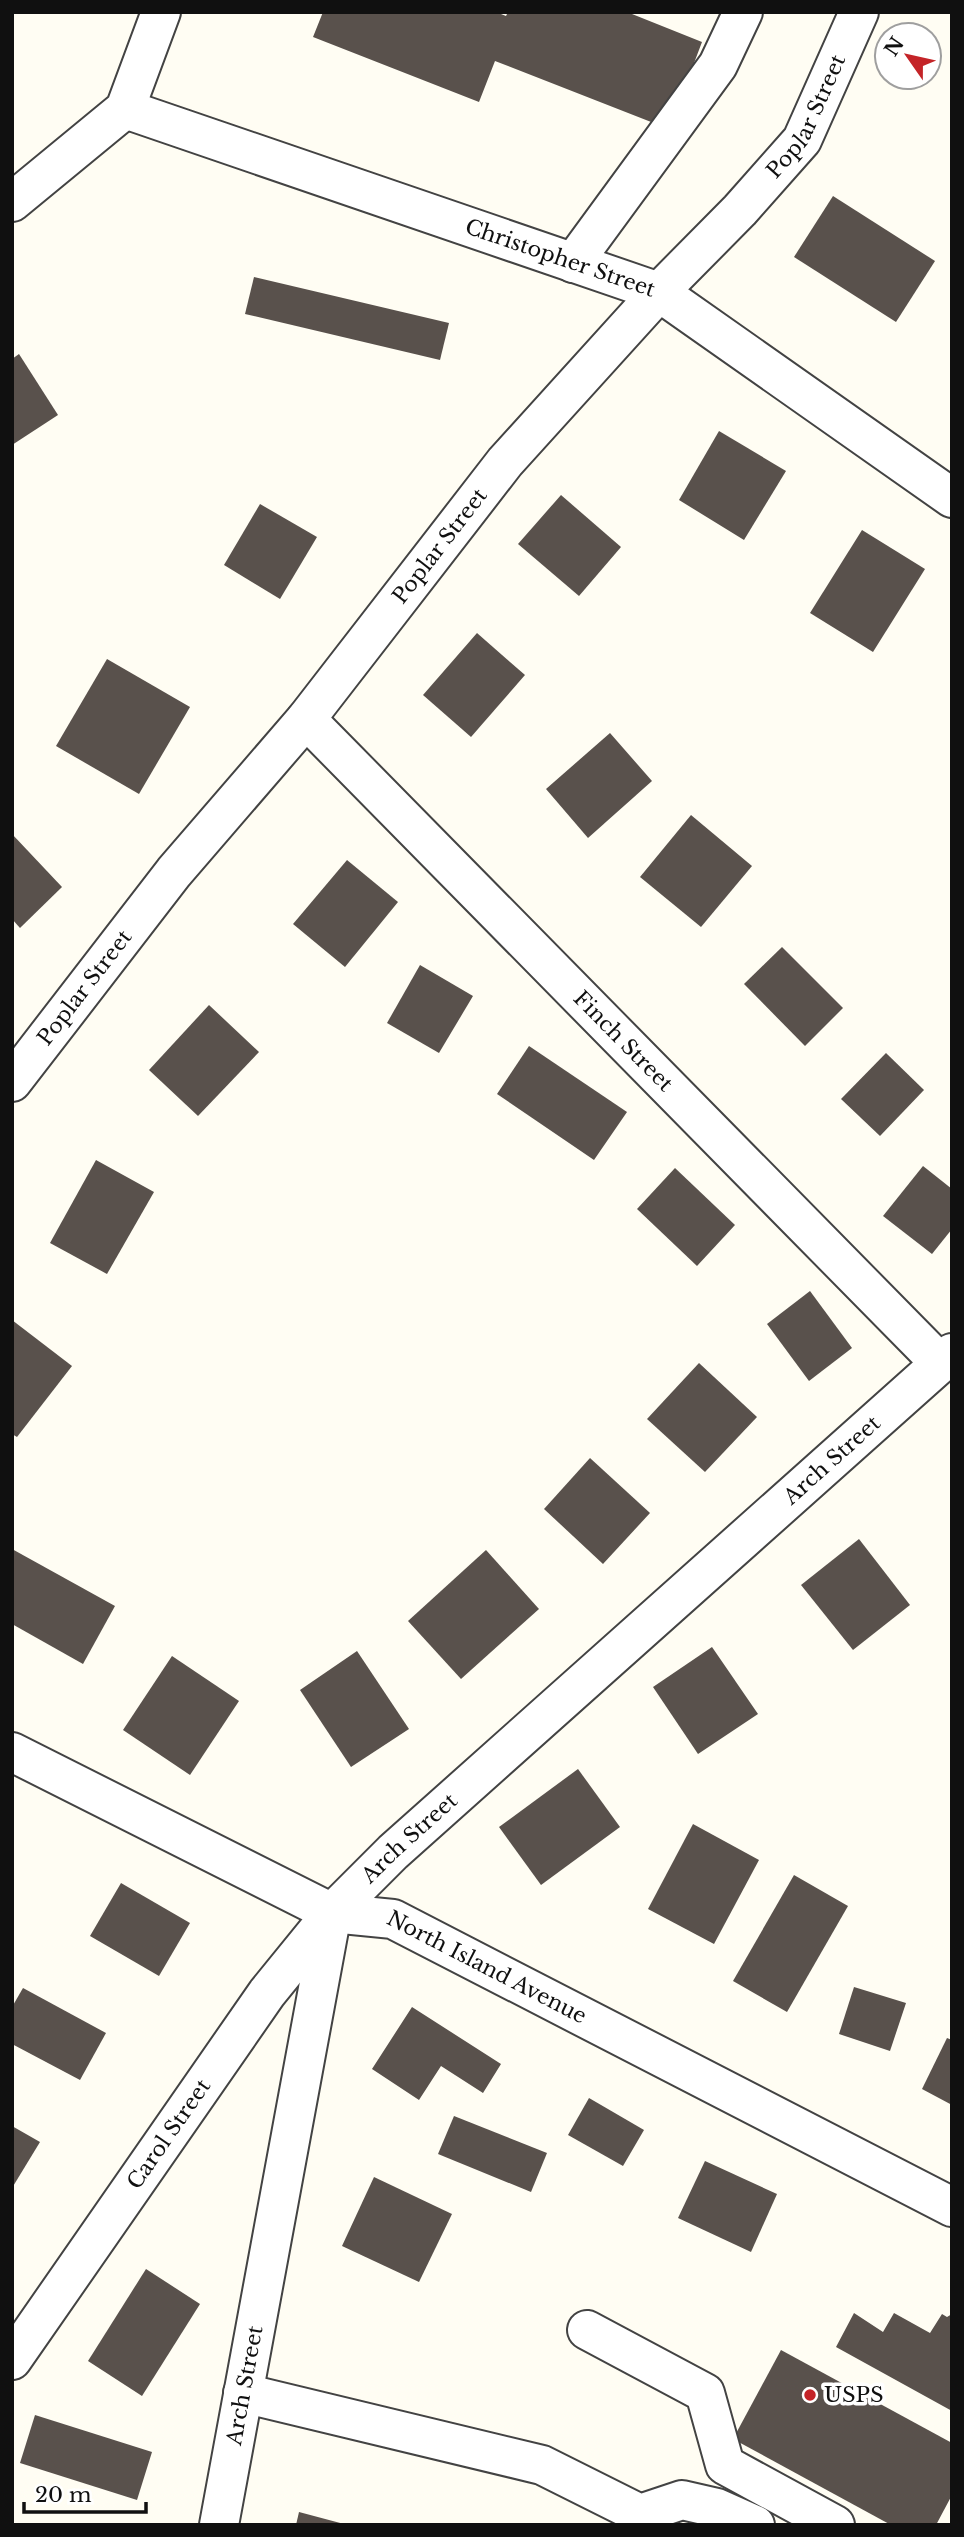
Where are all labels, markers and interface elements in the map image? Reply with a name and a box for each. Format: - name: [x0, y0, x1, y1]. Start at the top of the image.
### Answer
- north arrow: [873, 21, 943, 91]
- text: N: [880, 33, 909, 61]
- street label: Poplar Street: [761, 51, 851, 184]
- street label: Christopher Street: [462, 214, 659, 303]
- street label: Poplar Street: [387, 483, 493, 609]
- street label: Poplar Street: [32, 925, 137, 1051]
- street label: Finch Street: [568, 985, 678, 1097]
- street label: Arch Street: [777, 1410, 886, 1511]
- street label: Arch Street: [355, 1788, 463, 1890]
- street label: North Island Avenue: [383, 1905, 591, 2029]
- street label: Carol Street: [122, 2074, 216, 2194]
- street label: Arch Street: [221, 2323, 269, 2448]
- place label: USPS: [824, 2382, 883, 2408]
- marker: USPS: [802, 2387, 818, 2403]
- scale bar: [24, 2470, 147, 2514]
- text: 20 m: [35, 2482, 92, 2508]

